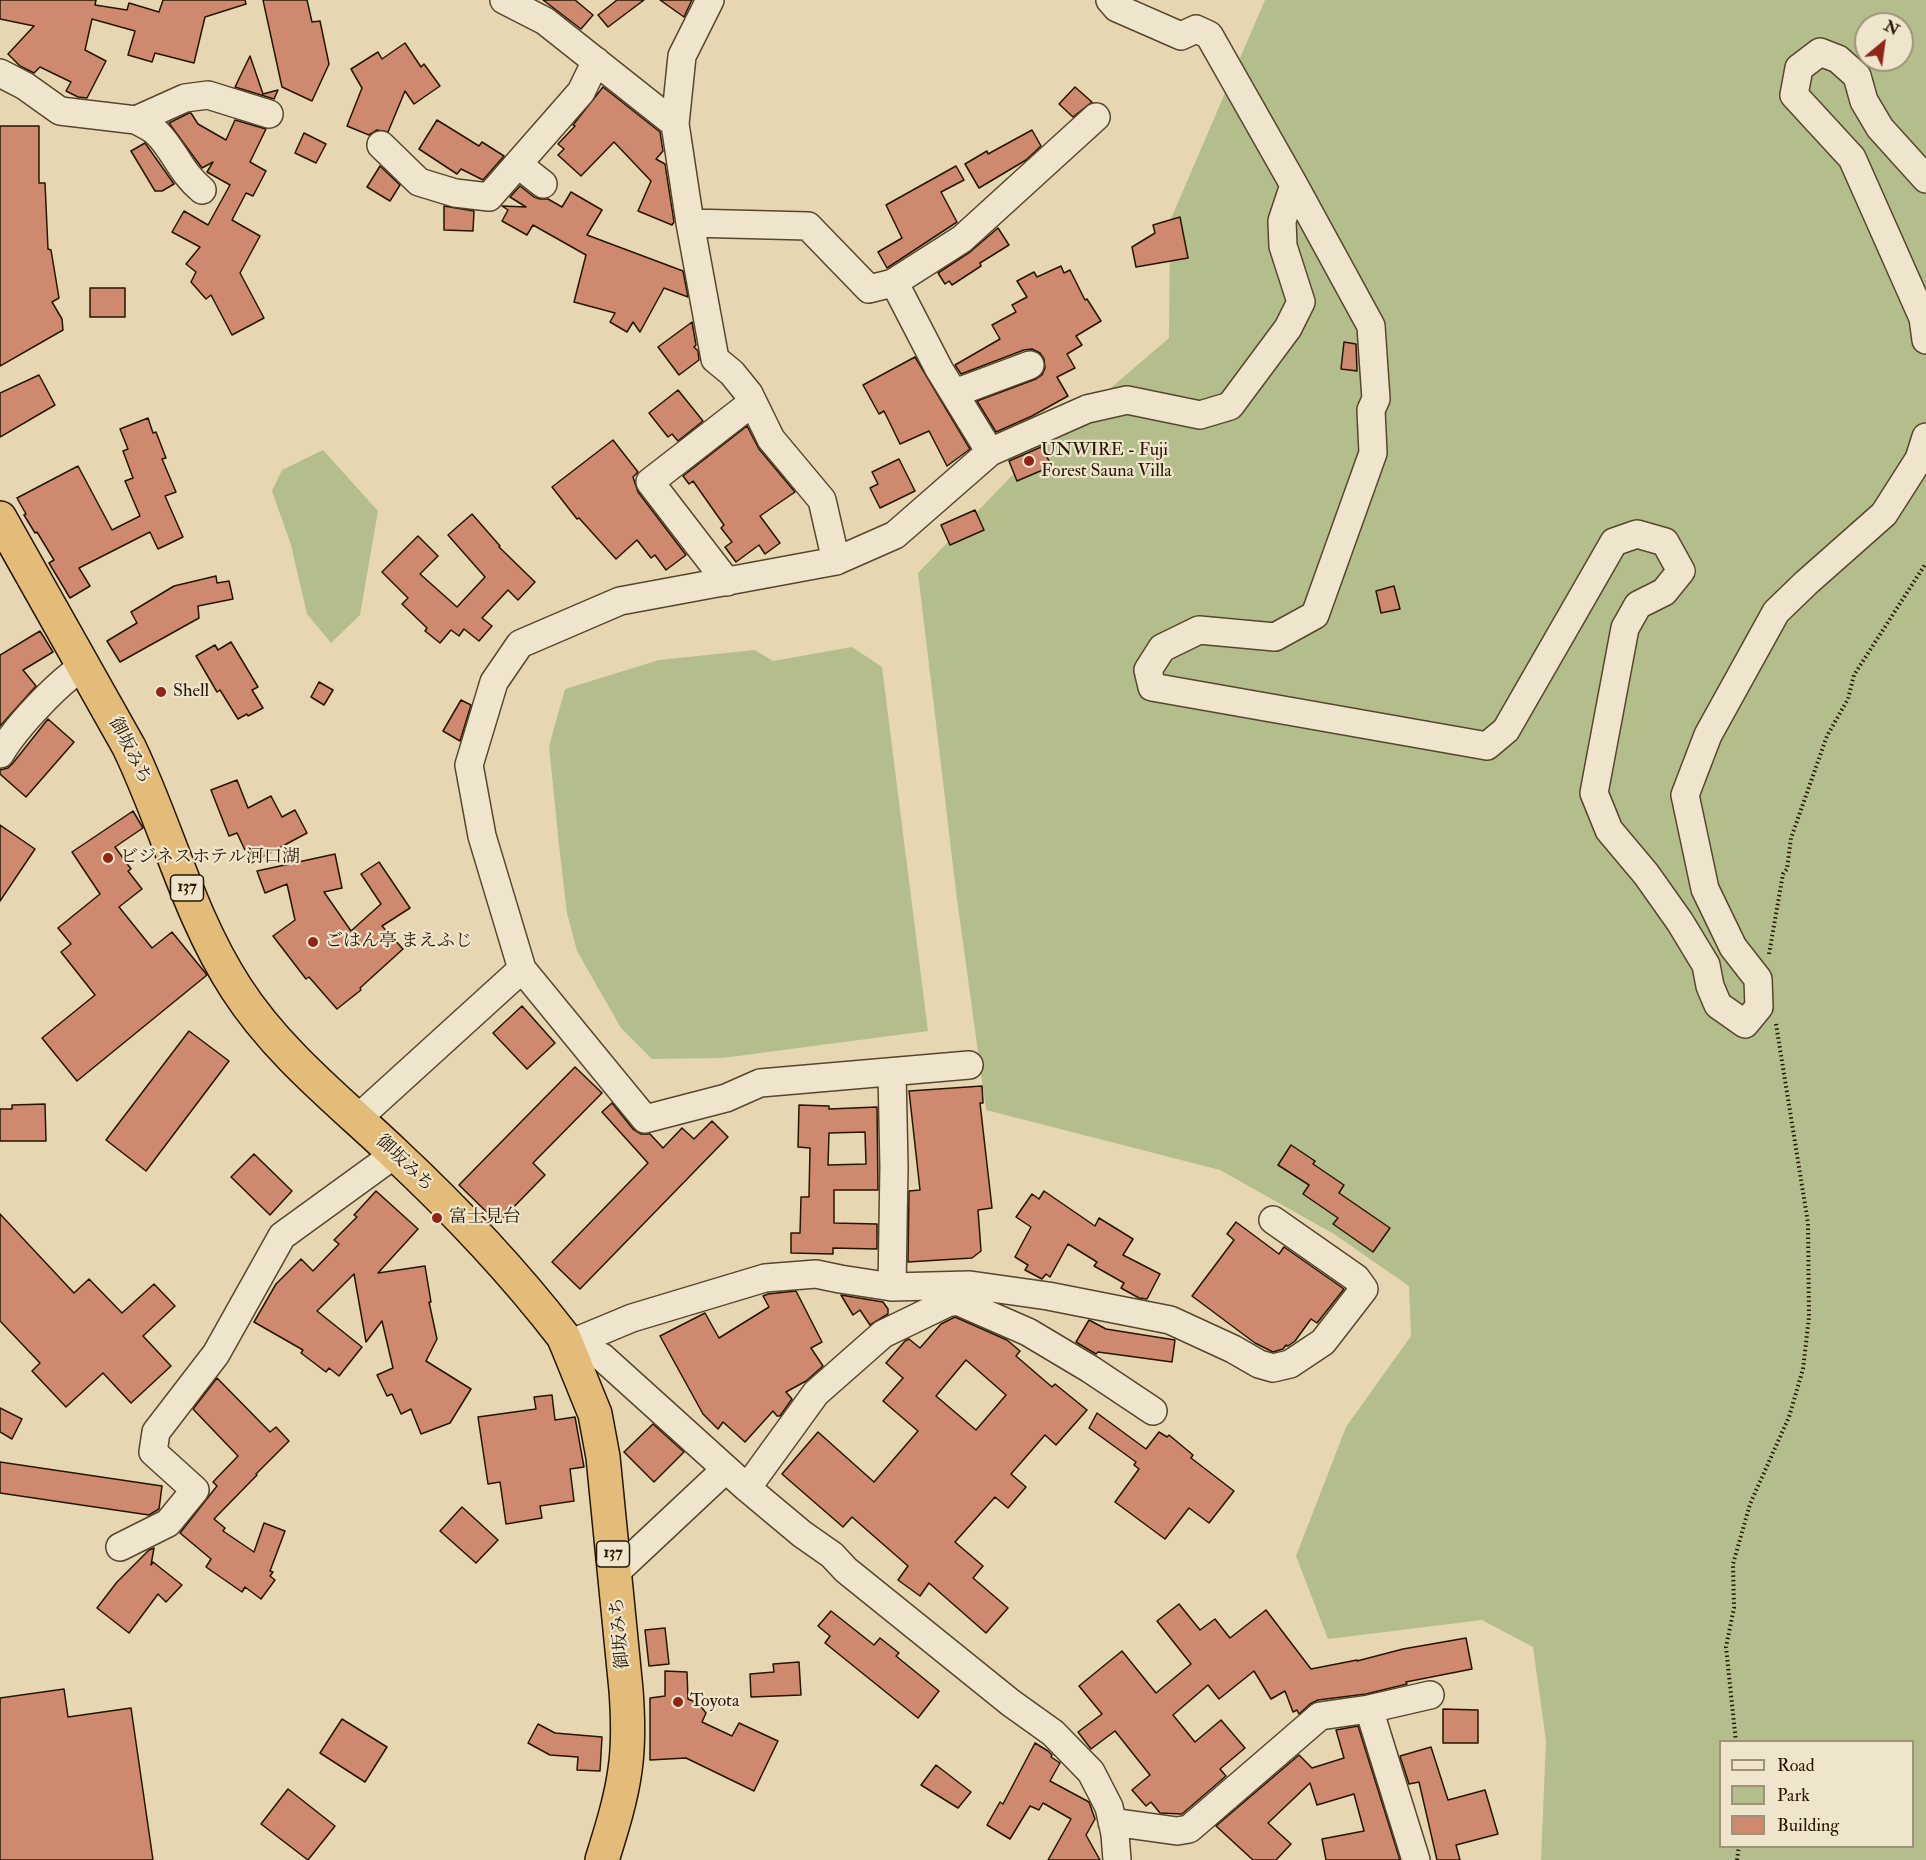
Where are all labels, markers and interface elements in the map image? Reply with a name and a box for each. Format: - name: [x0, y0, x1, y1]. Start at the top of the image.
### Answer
- north arrow: [1854, 12, 1914, 72]
- text: N: [1881, 16, 1903, 40]
- place label: UNWIRE - Fuji Forest Sauna Villa: [1041, 440, 1172, 482]
- marker: UNWIRE - Fuji Forest Sauna Villa: [1022, 454, 1036, 468]
- place label: Shell: [173, 681, 209, 703]
- marker: Shell: [154, 685, 168, 699]
- street label: 御坂みち: [103, 714, 155, 788]
- place label: ビジネスホテル河口湖: [120, 847, 300, 869]
- marker: ビジネスホテル河口湖: [101, 851, 115, 865]
- road number: 137: [170, 875, 204, 901]
- place label: ごはん亭 まえふじ: [325, 931, 473, 953]
- marker: ごはん亭 まえふじ: [306, 935, 320, 949]
- street label: 御坂みち: [371, 1131, 437, 1197]
- place label: 富士見台: [449, 1207, 521, 1229]
- marker: 富士見台: [430, 1211, 444, 1225]
- road number: 137: [596, 1541, 630, 1567]
- street label: 御坂みち: [607, 1596, 635, 1670]
- place label: Toyota: [690, 1691, 739, 1713]
- marker: Toyota: [671, 1695, 685, 1709]
- legend: [1719, 1740, 1914, 1848]
- text: Road: [1777, 1754, 1815, 1777]
- text: Park: [1777, 1784, 1810, 1807]
- text: Building: [1777, 1814, 1839, 1837]

